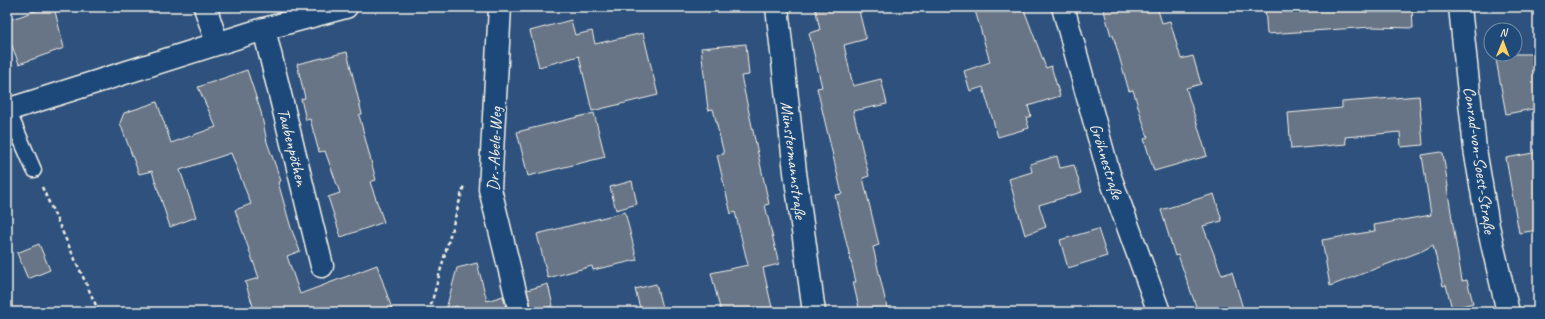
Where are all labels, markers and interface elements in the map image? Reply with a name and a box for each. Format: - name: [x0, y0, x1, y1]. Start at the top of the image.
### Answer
- north arrow: [1483, 22, 1523, 62]
- text: N: [1500, 25, 1509, 39]
- street label: Conrad-von-Soest-Straße: [1459, 85, 1500, 236]
- street label: Münstermannstraße: [776, 100, 811, 222]
- street label: Taubenpöthen: [273, 106, 313, 190]
- street label: Dr.-Abele-Weg: [483, 106, 506, 192]
- street label: Gröhnestraße: [1085, 121, 1128, 203]

